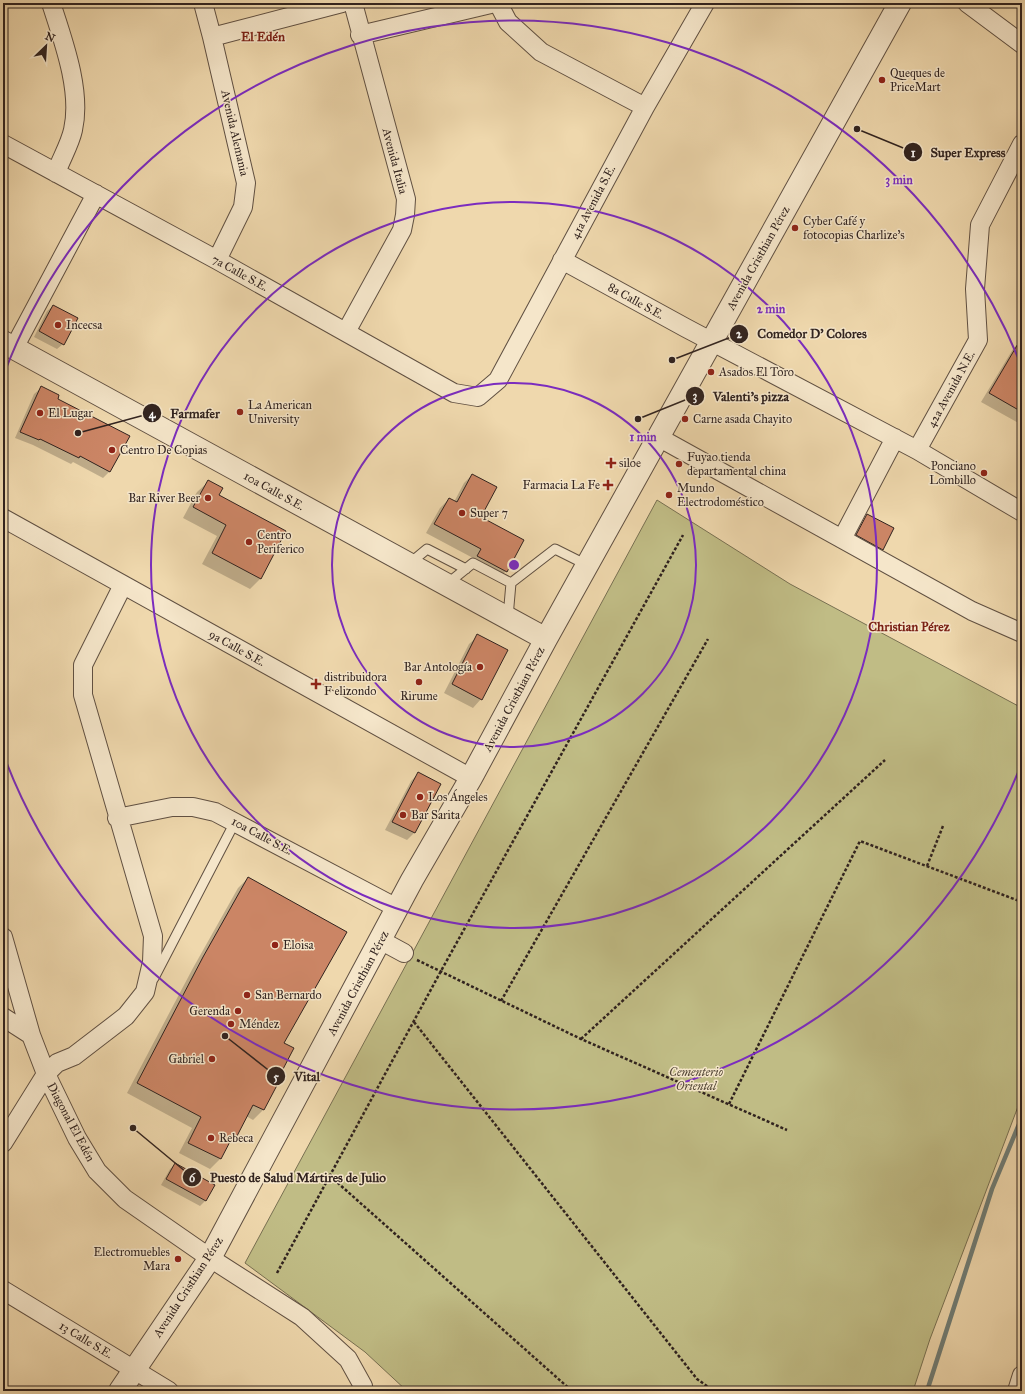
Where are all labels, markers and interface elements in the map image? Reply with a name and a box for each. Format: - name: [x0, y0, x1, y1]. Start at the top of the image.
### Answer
- north arrow: [26, 26, 66, 66]
- district label: El Edén: [241, 29, 285, 45]
- text: N: [43, 30, 58, 46]
- place label: Queques de PriceMart: [890, 66, 945, 94]
- marker: Queques de PriceMart: [877, 75, 887, 85]
- street label: Avenida Alemania: [218, 88, 252, 178]
- street label: Avenida Italia: [379, 126, 411, 196]
- callout: Super Express: [903, 140, 1014, 165]
- text: Super Express: [930, 145, 1006, 161]
- text: 1: [911, 146, 916, 160]
- street label: 41a Avenida S.E.: [568, 163, 618, 241]
- text: 3 min: [885, 173, 913, 188]
- street label: Avenida Cristhian Pérez: [723, 203, 793, 313]
- place label: Cyber Café y fotocopias Charlize's: [803, 214, 905, 242]
- marker: Cyber Café y fotocopias Charlize's: [790, 223, 800, 233]
- street label: 7a Calle S.E.: [210, 252, 270, 294]
- street label: 8a Calle S.E.: [606, 280, 666, 322]
- text: 2 min: [757, 302, 786, 316]
- place label: Incecsa: [66, 318, 103, 332]
- marker: Incecsa: [53, 320, 63, 330]
- callout: Comedor D' Colores: [729, 321, 874, 346]
- text: Comedor D' Colores: [757, 326, 867, 342]
- text: 2: [736, 327, 743, 341]
- street label: 42a Avenida N.E.: [924, 348, 978, 430]
- place label: Asados El Toro: [718, 365, 794, 379]
- marker: Asados El Toro: [706, 367, 716, 377]
- callout: Valenti's pizza: [685, 384, 797, 409]
- text: 3: [693, 389, 698, 404]
- text: Valenti's pizza: [712, 389, 789, 405]
- place label: La American University: [248, 398, 313, 426]
- callout: Farmafer: [142, 401, 228, 426]
- place label: El Lugar: [48, 406, 93, 421]
- text: Farmafer: [170, 406, 221, 422]
- text: 4: [149, 407, 157, 422]
- marker: La American University: [235, 407, 245, 417]
- marker: El Lugar: [35, 408, 45, 418]
- place label: Carne asada Chayito: [693, 412, 792, 426]
- marker: Carne asada Chayito: [680, 414, 690, 424]
- text: 1 min: [629, 430, 657, 444]
- place label: Centro De Copias: [120, 443, 207, 457]
- marker: Centro De Copias: [107, 445, 117, 455]
- place label: Fuyao tienda departamental china: [687, 450, 787, 478]
- place label: siloe: [619, 456, 641, 470]
- marker: siloe: [606, 458, 616, 468]
- marker: Fuyao tienda departamental china: [674, 459, 684, 469]
- place label: Ponciano Lombillo: [929, 459, 976, 487]
- marker: Ponciano Lombillo: [979, 468, 989, 478]
- street label: 10a Calle S.E.: [241, 469, 307, 513]
- place label: Farmacia La Fe: [523, 478, 600, 492]
- marker: Farmacia La Fe: [603, 480, 613, 490]
- place label: Mundo Electrodoméstico: [677, 481, 764, 509]
- marker: Mundo Electrodoméstico: [664, 490, 674, 500]
- place label: Bar River Beer: [128, 491, 200, 505]
- marker: Bar River Beer: [203, 493, 213, 503]
- place label: Super 7: [470, 506, 508, 520]
- marker: Super 7: [457, 508, 467, 518]
- place label: Centro Periferico: [257, 528, 304, 556]
- marker: Centro Periferico: [244, 537, 254, 547]
- centre of rings: [507, 558, 521, 572]
- district label: Christian Pérez: [868, 619, 950, 635]
- street label: 9a Calle S.E.: [207, 627, 267, 669]
- street label: Avenida Cristhian Pérez: [480, 644, 548, 755]
- place label: Bar Antología: [404, 660, 473, 675]
- marker: Bar Antología: [475, 662, 485, 672]
- place label: distribuidora F elizondo: [324, 670, 388, 698]
- marker: Rirume: [414, 677, 424, 687]
- marker: distribuidora F elizondo: [311, 679, 321, 689]
- place label: Rirume: [400, 689, 438, 703]
- place label: Los Ángeles: [428, 789, 488, 805]
- marker: Los Ángeles: [415, 792, 425, 802]
- place label: Bar Sarita: [411, 808, 461, 822]
- marker: Bar Sarita: [398, 810, 408, 820]
- street label: 10a Calle S.E.: [229, 814, 295, 858]
- street label: Avenida Cristhian Pérez: [324, 928, 392, 1039]
- place label: Eloisa: [283, 938, 315, 952]
- marker: Eloisa: [270, 940, 280, 950]
- place label: San Bernardo: [255, 988, 322, 1002]
- marker: San Bernardo: [242, 990, 252, 1000]
- place label: Gerenda: [189, 1004, 231, 1018]
- marker: Gerenda: [233, 1006, 243, 1016]
- place label: Méndez: [239, 1017, 280, 1031]
- marker: Méndez: [226, 1019, 236, 1029]
- place label: Gabriel: [168, 1052, 205, 1066]
- marker: Gabriel: [207, 1054, 217, 1064]
- callout: Vital: [266, 1064, 328, 1089]
- park label: Cementerio Oriental: [669, 1065, 723, 1093]
- text: Vital: [293, 1069, 321, 1085]
- text: 5: [273, 1070, 279, 1084]
- street label: Diagonal El Edén: [43, 1080, 98, 1165]
- place label: Rebeca: [219, 1131, 254, 1145]
- marker: Rebeca: [206, 1133, 216, 1143]
- callout: Puesto de Salud Mártires de Julio: [182, 1165, 394, 1190]
- text: Puesto de Salud Mártires de Julio: [210, 1170, 386, 1186]
- text: 6: [189, 1171, 196, 1185]
- street label: Avenida Cristhian Pérez: [150, 1234, 226, 1341]
- place label: Electromuebles Mara: [94, 1245, 171, 1273]
- marker: Electromuebles Mara: [173, 1254, 183, 1264]
- street label: 13 Calle S.E.: [57, 1319, 115, 1361]

